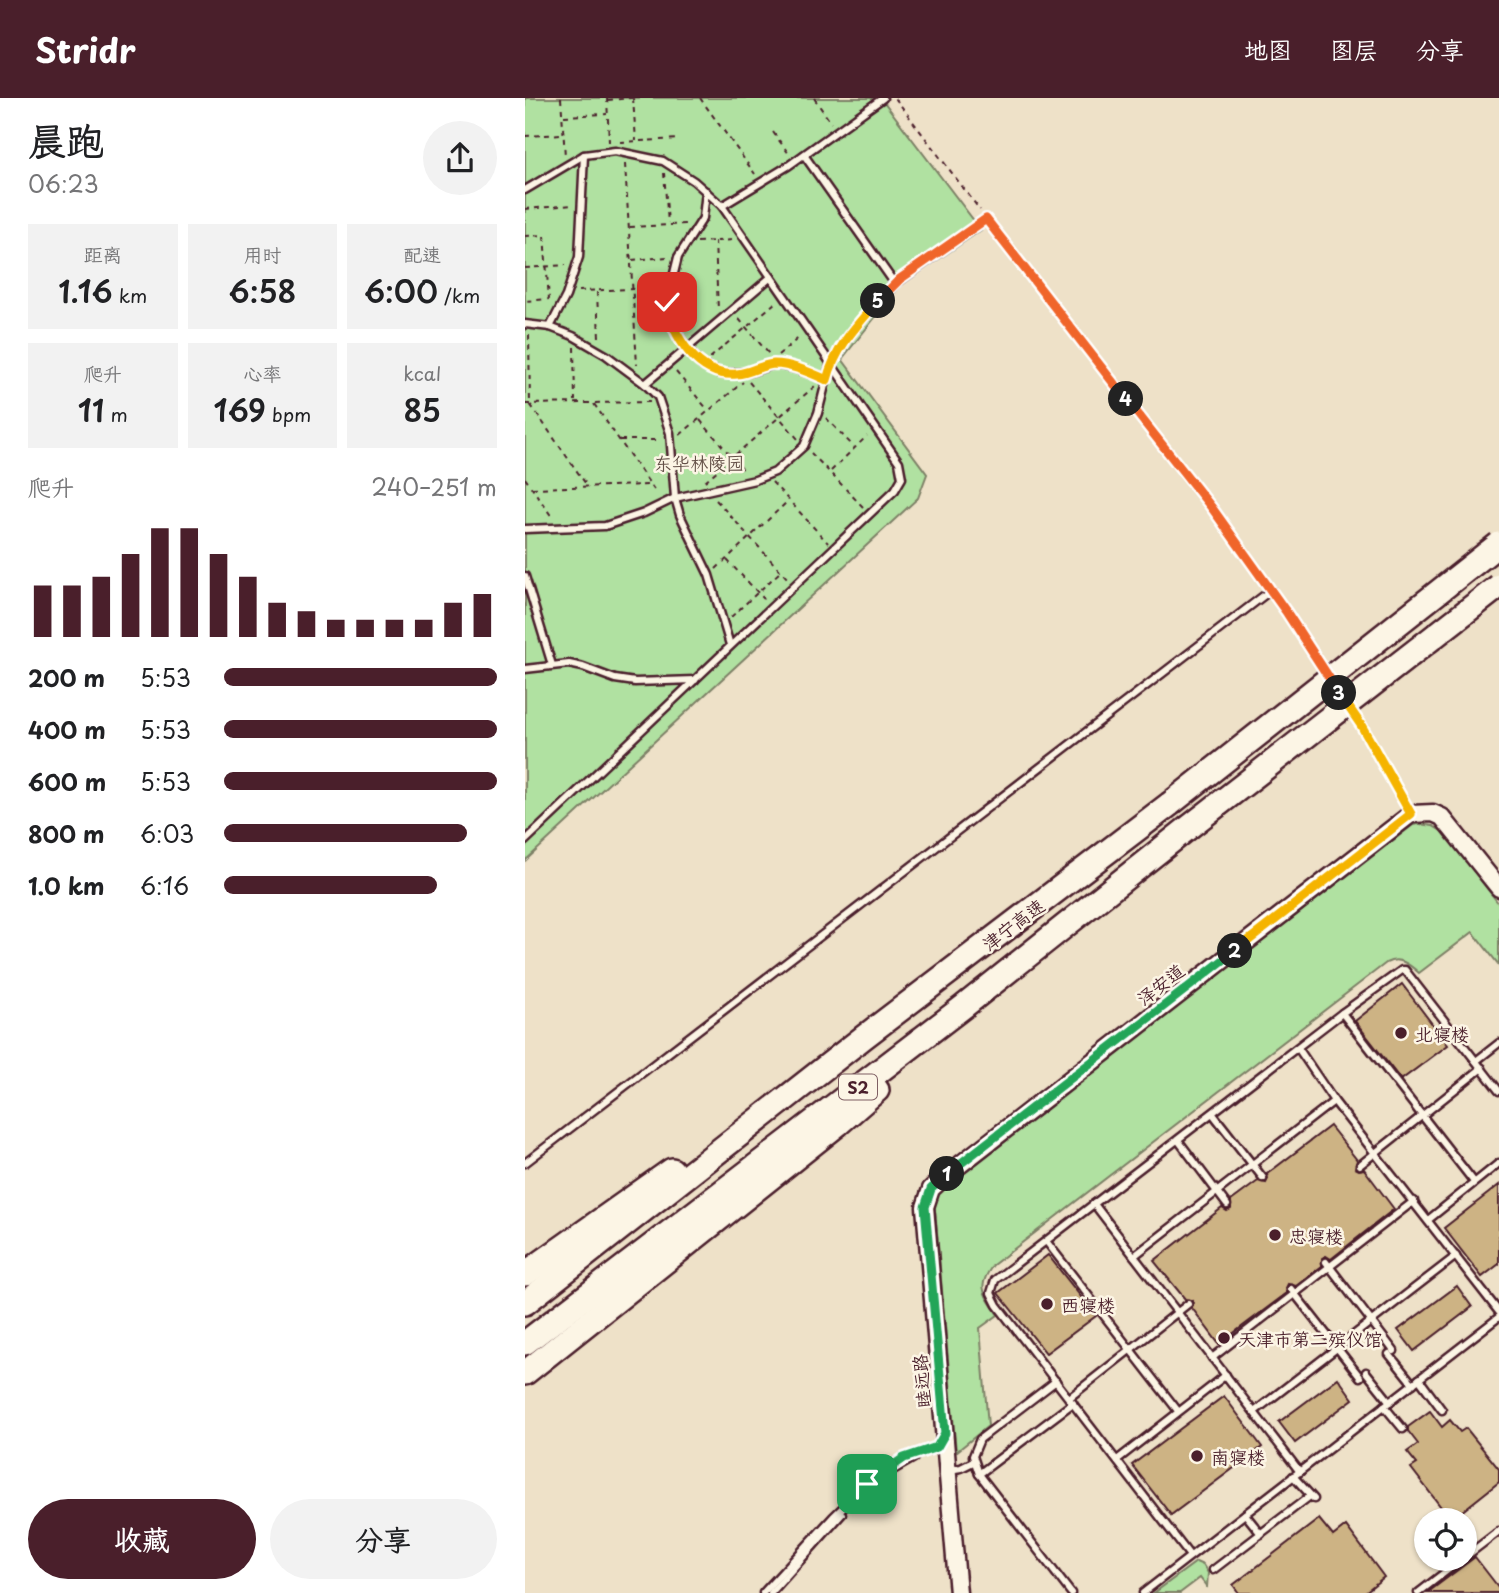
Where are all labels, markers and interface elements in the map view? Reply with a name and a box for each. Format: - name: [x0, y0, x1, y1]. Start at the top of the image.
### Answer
- text: Stridr: [35, 24, 136, 74]
- text: 地图: [1244, 31, 1292, 67]
- text: 图层: [1330, 31, 1378, 67]
- text: 分享: [1416, 31, 1464, 67]
- text: 晨跑: [28, 111, 104, 168]
- button: share: [423, 121, 497, 195]
- text: 06:23: [28, 166, 99, 201]
- text: 距离: [84, 240, 122, 268]
- text: 用时: [243, 240, 282, 268]
- text: 配速: [403, 240, 441, 268]
- text: 1.16: [58, 268, 113, 313]
- text: 6:58: [229, 268, 296, 313]
- text: 6:00: [364, 268, 438, 313]
- pin: [637, 272, 697, 332]
- text: km: [113, 281, 147, 309]
- text: /km: [438, 281, 480, 309]
- icon: check: [648, 283, 686, 321]
- pin: 5: [861, 284, 895, 318]
- text: 5: [871, 286, 884, 314]
- text: 爬升: [84, 359, 122, 387]
- text: 心率: [243, 359, 282, 387]
- text: kcal: [403, 359, 441, 387]
- pin: 4: [1109, 382, 1143, 416]
- text: 4: [1119, 384, 1132, 412]
- text: 11: [78, 387, 104, 432]
- text: 169: [214, 387, 266, 432]
- text: 85: [403, 387, 441, 432]
- text: m: [104, 400, 128, 428]
- text: bpm: [266, 400, 311, 428]
- park label: 东华林陵园: [654, 449, 744, 476]
- text: 爬升: [28, 469, 74, 504]
- text: 240–251 m: [371, 469, 497, 504]
- text: 200 m: [28, 660, 105, 695]
- text: 5:53: [140, 660, 191, 695]
- pin: 3: [1321, 676, 1357, 710]
- text: 3: [1332, 678, 1345, 706]
- text: 400 m: [28, 712, 106, 747]
- text: 5:53: [140, 712, 191, 747]
- text: 600 m: [28, 764, 106, 799]
- text: 5:53: [140, 764, 191, 799]
- text: 800 m: [28, 816, 105, 851]
- text: 6:03: [140, 816, 194, 851]
- text: 1.0 km: [28, 868, 105, 903]
- text: 6:16: [140, 868, 189, 903]
- street label: 津宁高速: [976, 892, 1050, 956]
- pin: 2: [1217, 934, 1253, 968]
- text: 2: [1228, 936, 1241, 964]
- street label: 泽安道: [1130, 957, 1190, 1011]
- place label: 北寝楼: [1415, 1020, 1469, 1047]
- marker: 北寝楼: [1393, 1025, 1409, 1041]
- road number: S2: [839, 1074, 877, 1099]
- pin: 1: [929, 1156, 965, 1192]
- text: 1: [942, 1159, 951, 1187]
- place label: 忠寝楼: [1289, 1222, 1343, 1249]
- marker: 忠寝楼: [1267, 1227, 1283, 1243]
- place label: 西寝楼: [1061, 1291, 1115, 1318]
- marker: 西寝楼: [1039, 1296, 1055, 1312]
- place label: 天津市第二殡仪馆: [1238, 1325, 1382, 1352]
- marker: 天津市第二殡仪馆: [1216, 1330, 1232, 1346]
- street label: 睦远路: [905, 1353, 937, 1409]
- place label: 南寝楼: [1211, 1443, 1265, 1470]
- marker: 南寝楼: [1189, 1448, 1205, 1464]
- pin: [837, 1454, 897, 1514]
- icon: arrive: [848, 1465, 886, 1503]
- button: 收藏: [28, 1499, 256, 1579]
- button: 分享: [270, 1499, 497, 1579]
- map controls: [1414, 1508, 1477, 1571]
- button: locate: [1414, 1508, 1477, 1571]

